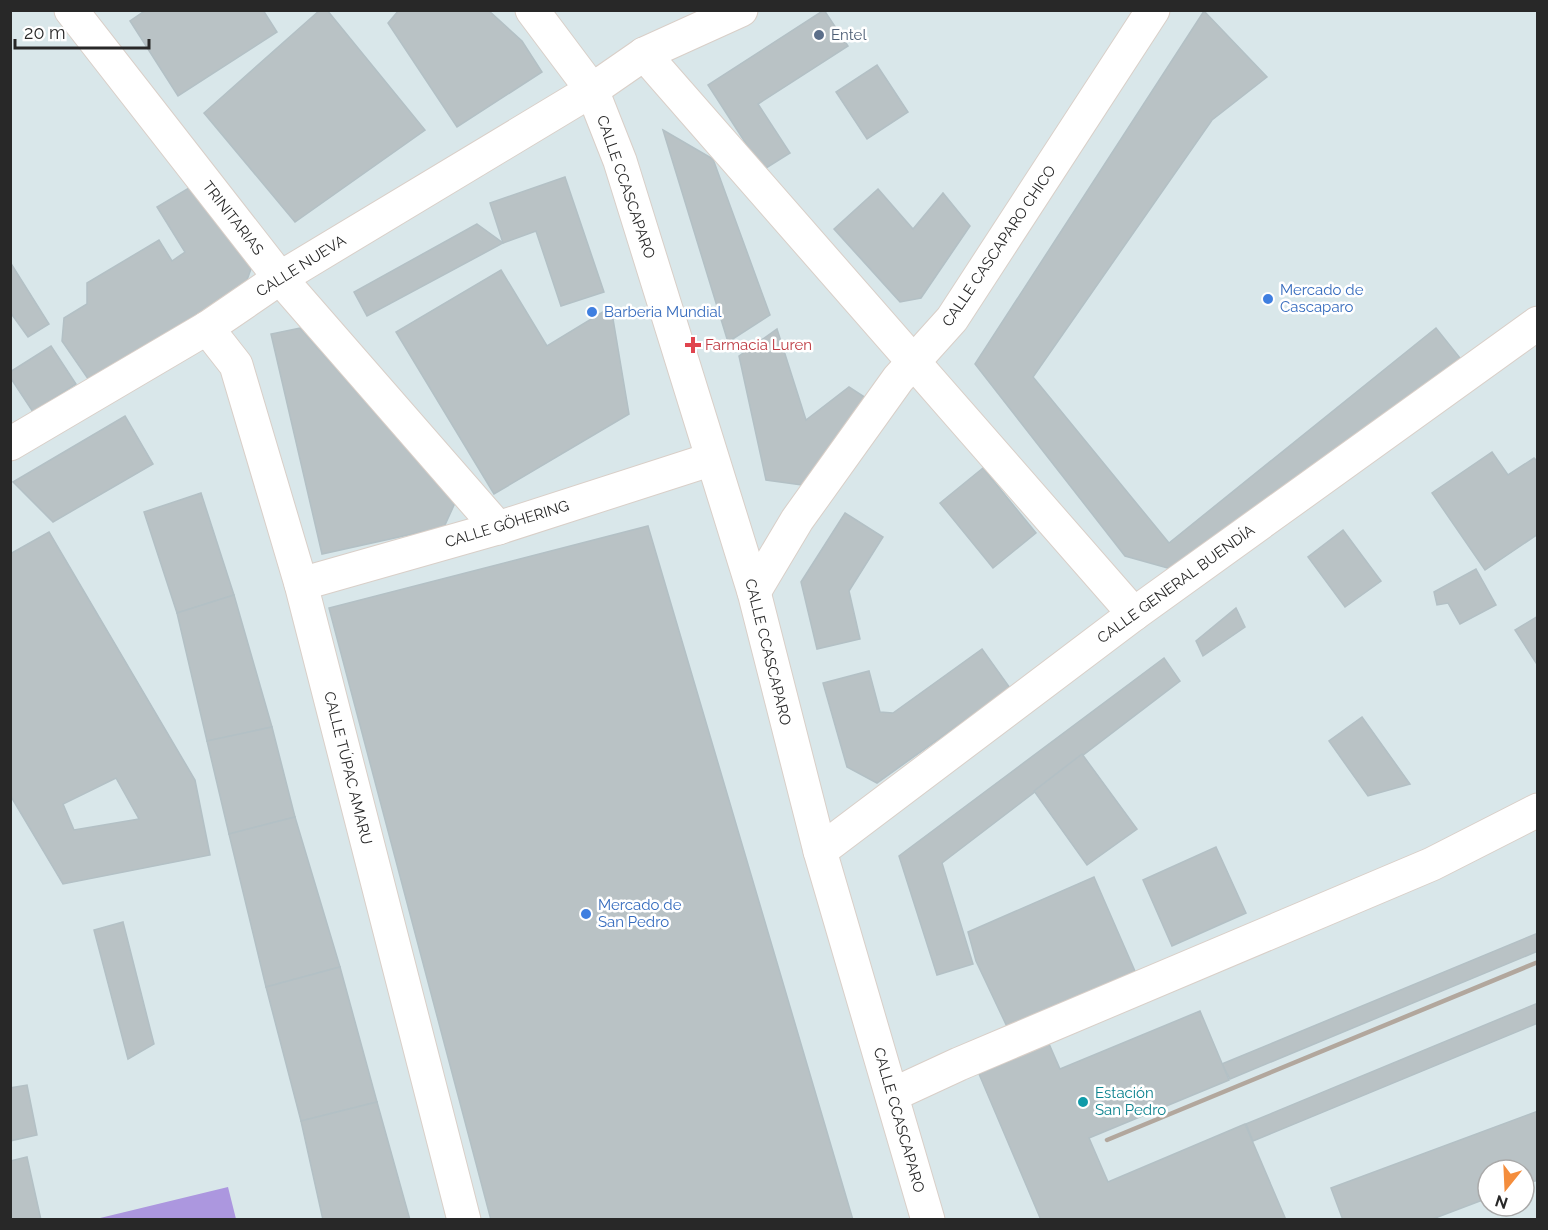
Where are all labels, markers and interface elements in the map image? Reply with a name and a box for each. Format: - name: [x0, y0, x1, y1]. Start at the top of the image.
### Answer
- scale bar: [15, 12, 148, 50]
- text: 20 m: [24, 22, 66, 43]
- place label: Entel: [831, 26, 867, 44]
- marker: Entel: [812, 28, 826, 42]
- street label: CALLE CCASCAPARO: [593, 113, 659, 261]
- street label: CALLE CASCAPARO CHICO: [938, 162, 1060, 330]
- street label: TRINITARIAS: [199, 177, 267, 259]
- street label: CALLE NUEVA: [253, 231, 349, 301]
- place label: Mercado de Cascaparo: [1280, 281, 1364, 316]
- marker: Mercado de Cascaparo: [1261, 292, 1275, 306]
- place label: Barberia Mundial: [604, 303, 723, 321]
- marker: Barberia Mundial: [585, 305, 599, 319]
- place label: Farmacia Luren: [705, 336, 812, 354]
- marker: Farmacia Luren: [686, 338, 700, 352]
- street label: CALLE GÖHERING: [442, 496, 571, 551]
- street label: CALLE GENERAL BUENDÍA: [1094, 521, 1258, 647]
- street label: CALLE CCASCAPARO: [741, 577, 795, 727]
- street label: CALLE TÚPAC AMARU: [320, 690, 376, 846]
- place label: Mercado de San Pedro: [598, 896, 682, 931]
- marker: Mercado de San Pedro: [579, 907, 593, 921]
- street label: CALLE CCASCAPARO: [870, 1045, 928, 1195]
- place label: Estación San Pedro: [1095, 1084, 1166, 1119]
- marker: Estación San Pedro: [1076, 1095, 1090, 1109]
- north arrow: [1476, 1158, 1536, 1218]
- text: N: [1493, 1191, 1510, 1213]

